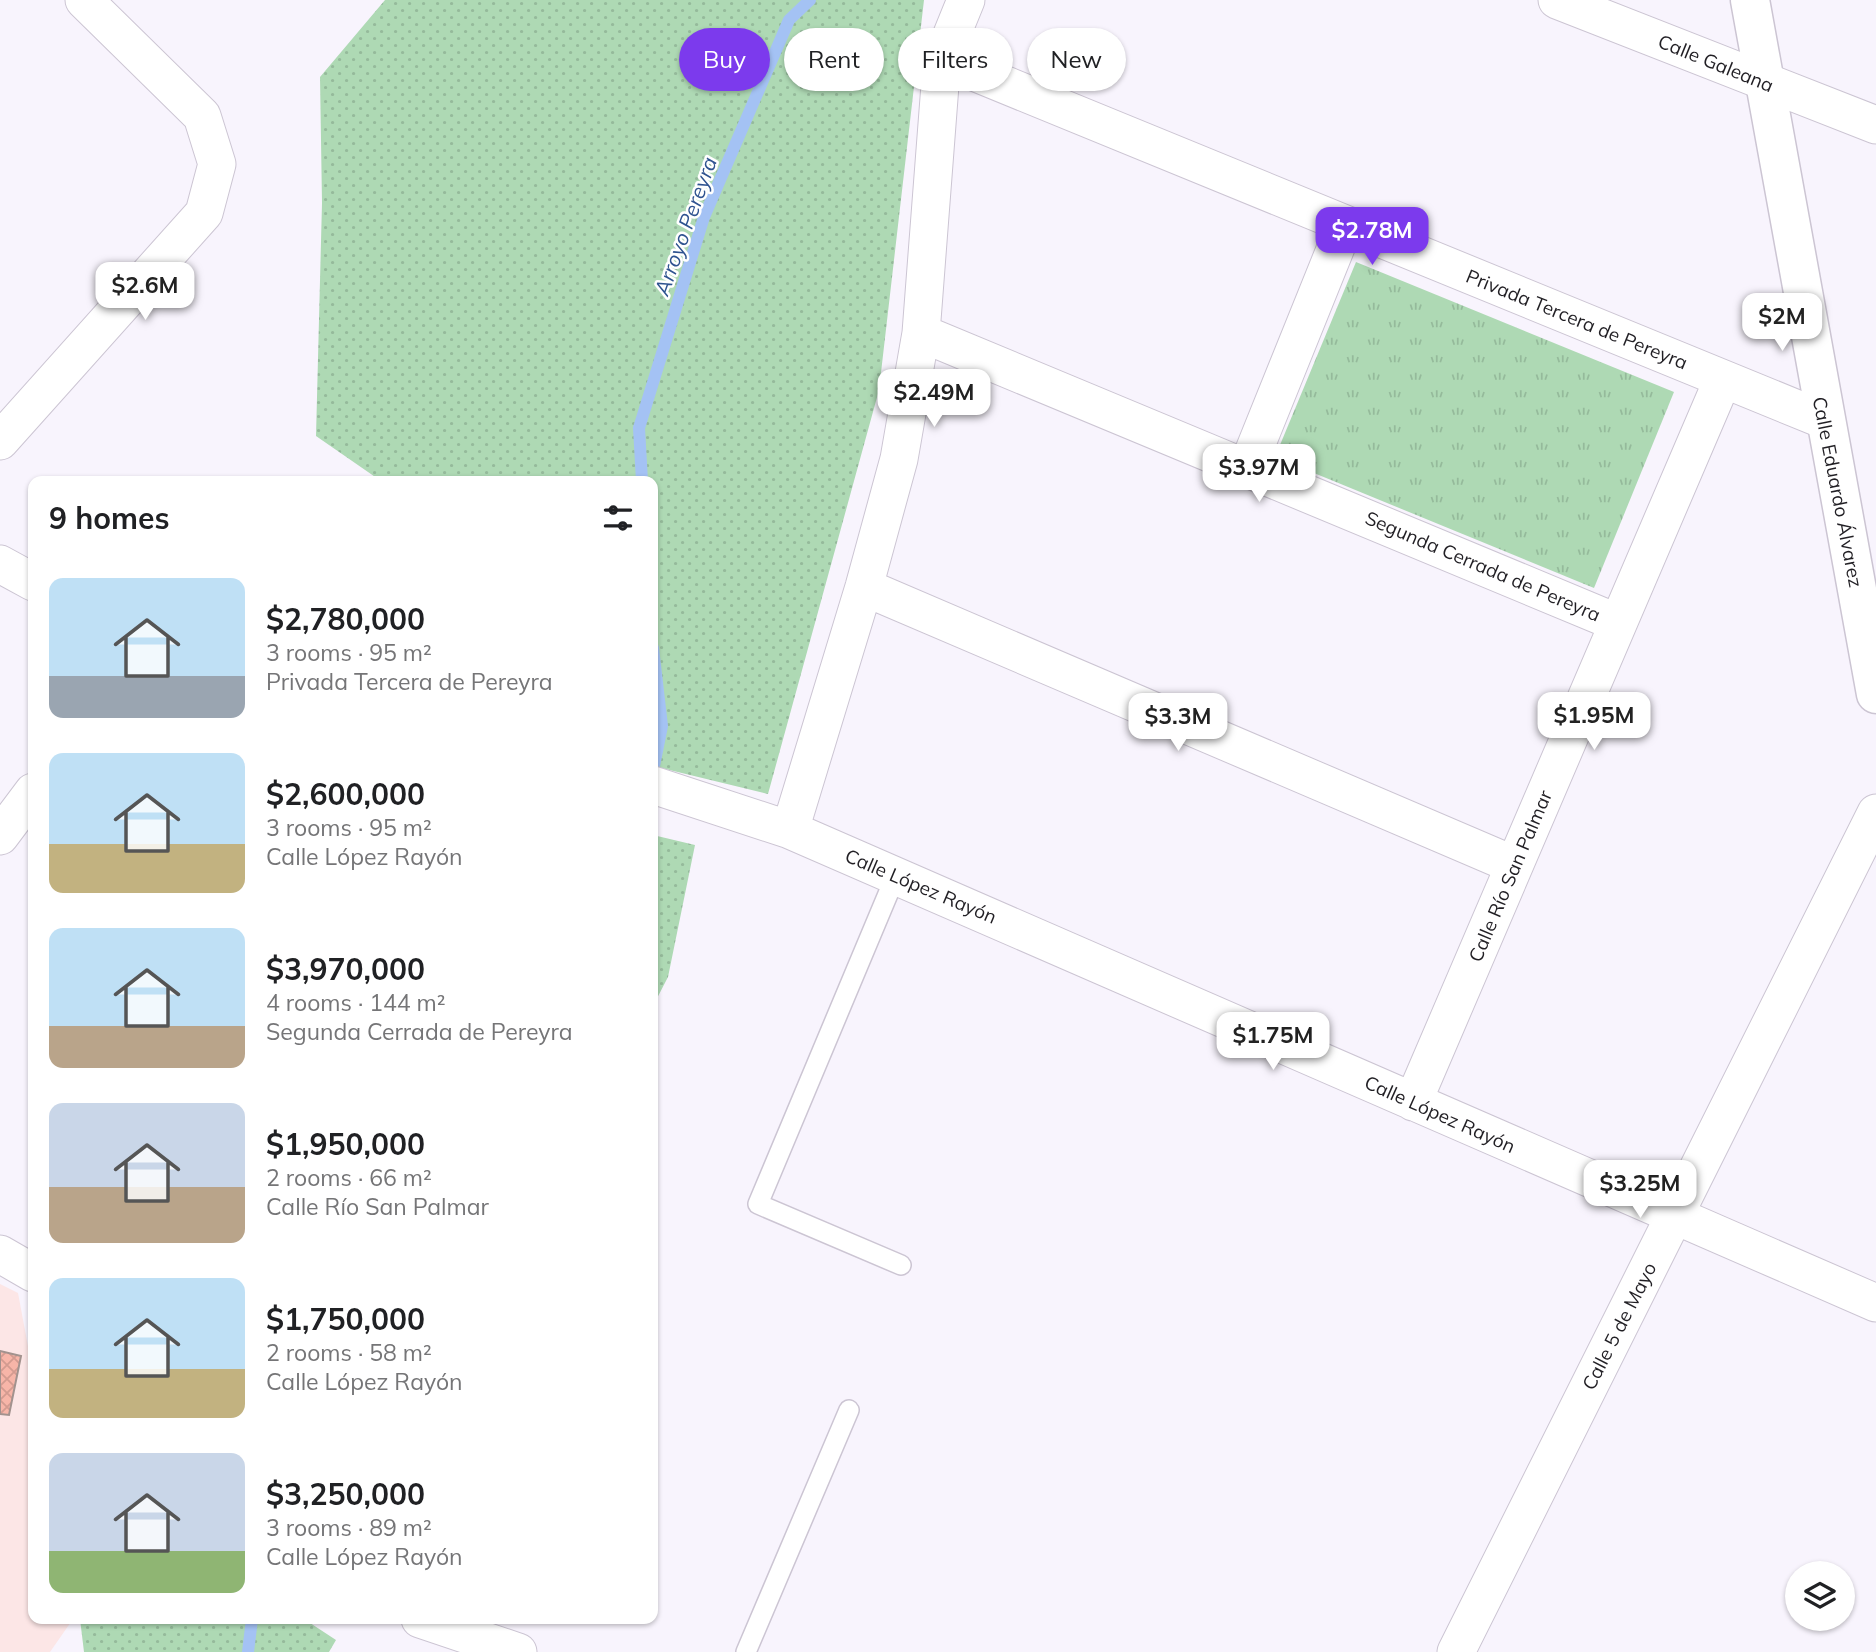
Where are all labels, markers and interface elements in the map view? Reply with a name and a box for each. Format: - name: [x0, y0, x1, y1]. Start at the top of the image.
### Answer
- chip: Buy: [679, 28, 770, 91]
- chip: Rent: [784, 28, 884, 91]
- chip: Filters: [898, 28, 1013, 91]
- chip: New: [1027, 28, 1126, 91]
- street label: Calle Galeana: [1655, 29, 1777, 97]
- water label: Arroyo Pereyra: [648, 153, 722, 300]
- pin: $2.78M: [1315, 208, 1429, 267]
- text: $2.78M: [1332, 215, 1412, 244]
- pin: $2.6M: [96, 262, 194, 322]
- street label: Privada Tercera de Pereyra: [1463, 264, 1691, 374]
- text: $2.6M: [111, 270, 179, 299]
- pin: $2M: [1748, 294, 1816, 353]
- text: $2M: [1758, 301, 1806, 330]
- pin: $2.49M: [877, 370, 991, 429]
- text: $2.49M: [894, 377, 974, 406]
- street label: Calle Eduardo Álvarez: [1808, 395, 1868, 590]
- pin: $3.97M: [1202, 444, 1316, 504]
- text: $3.97M: [1219, 452, 1299, 481]
- text: 9 homes: [49, 499, 170, 537]
- icon: filters: [599, 499, 637, 537]
- street label: Segunda Cerrada de Pereyra: [1362, 505, 1604, 627]
- text: $2,780,000: [266, 600, 425, 638]
- icon: home: [105, 606, 189, 690]
- text: 3 rooms · 95 m²: [266, 638, 432, 667]
- text: Privada Tercera de Pereyra: [266, 667, 553, 696]
- pin: $1.95M: [1537, 692, 1651, 752]
- pin: $3.3M: [1129, 694, 1227, 753]
- text: $1.95M: [1554, 700, 1634, 729]
- text: $3.3M: [1144, 701, 1212, 730]
- text: $2,600,000: [266, 775, 425, 813]
- icon: home: [105, 781, 189, 865]
- street label: Calle Río San Palmar: [1463, 787, 1557, 965]
- text: 3 rooms · 95 m²: [266, 813, 432, 842]
- text: Calle López Rayón: [266, 842, 463, 871]
- street label: Calle López Rayón: [842, 843, 1000, 929]
- text: $3,970,000: [266, 950, 425, 988]
- icon: home: [105, 956, 189, 1040]
- text: 4 rooms · 144 m²: [266, 988, 446, 1017]
- pin: $1.75M: [1216, 1012, 1330, 1072]
- text: Segunda Cerrada de Pereyra: [266, 1017, 573, 1046]
- text: $1.75M: [1233, 1020, 1313, 1049]
- street label: Calle López Rayón: [1361, 1070, 1519, 1158]
- text: $1,950,000: [266, 1125, 425, 1163]
- icon: home: [105, 1131, 189, 1215]
- pin: $3.25M: [1583, 1160, 1697, 1220]
- text: 2 rooms · 66 m²: [266, 1163, 432, 1192]
- text: $3.25M: [1600, 1168, 1680, 1197]
- text: Calle Río San Palmar: [266, 1192, 489, 1221]
- street label: Calle 5 de Mayo: [1577, 1258, 1661, 1394]
- text: $1,750,000: [266, 1300, 425, 1338]
- icon: home: [105, 1306, 189, 1390]
- text: 2 rooms · 58 m²: [266, 1338, 432, 1367]
- text: Calle López Rayón: [266, 1367, 463, 1396]
- text: $3,250,000: [266, 1475, 425, 1513]
- icon: home: [105, 1481, 189, 1565]
- text: 3 rooms · 89 m²: [266, 1513, 432, 1542]
- text: Calle López Rayón: [266, 1542, 463, 1571]
- map controls: [1785, 1561, 1855, 1631]
- button: layers: [1785, 1561, 1855, 1631]

